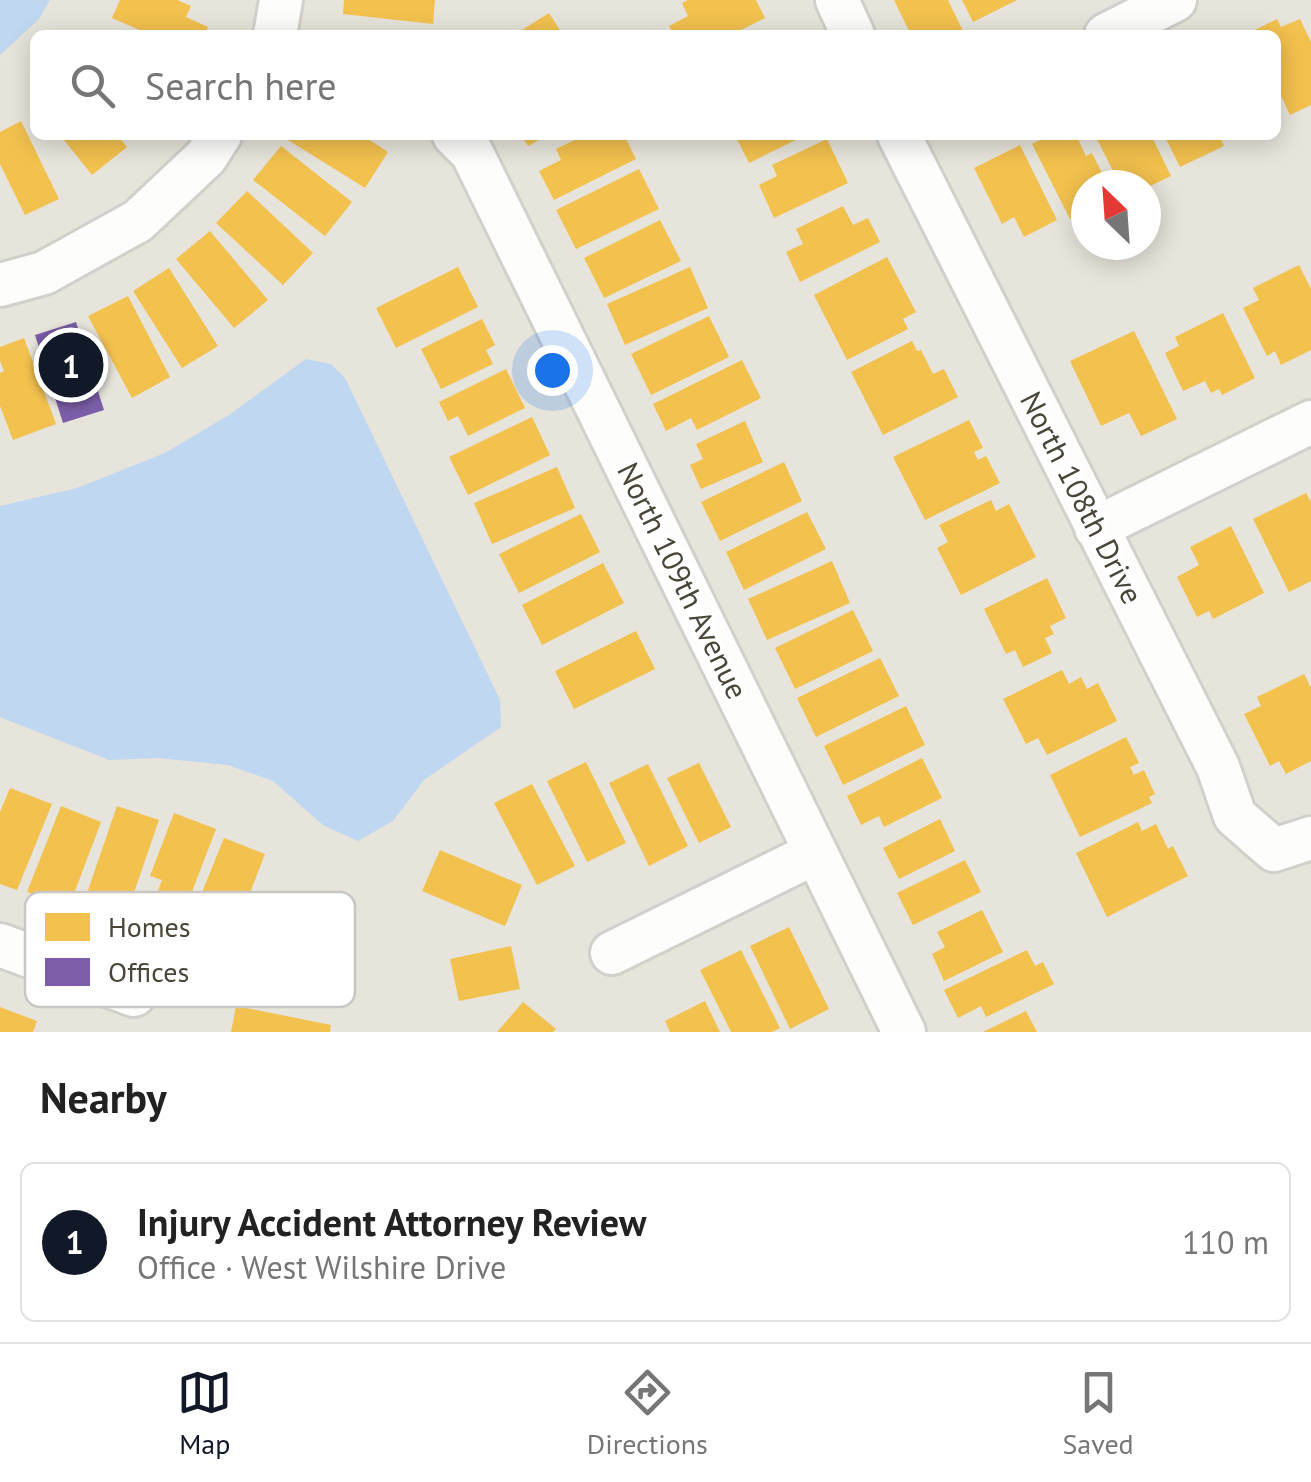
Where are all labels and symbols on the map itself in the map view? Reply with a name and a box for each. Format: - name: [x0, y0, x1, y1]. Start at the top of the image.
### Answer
- north arrow: [1071, 170, 1161, 260]
- pin: 1: [38, 328, 104, 402]
- your location: [527, 345, 578, 396]
- street label: North 108th Drive: [1012, 385, 1153, 610]
- street label: North 109th Avenue: [609, 456, 757, 705]
- legend: [25, 892, 355, 1007]
- text: Homes: [108, 908, 191, 945]
- text: Offices: [108, 953, 189, 990]

